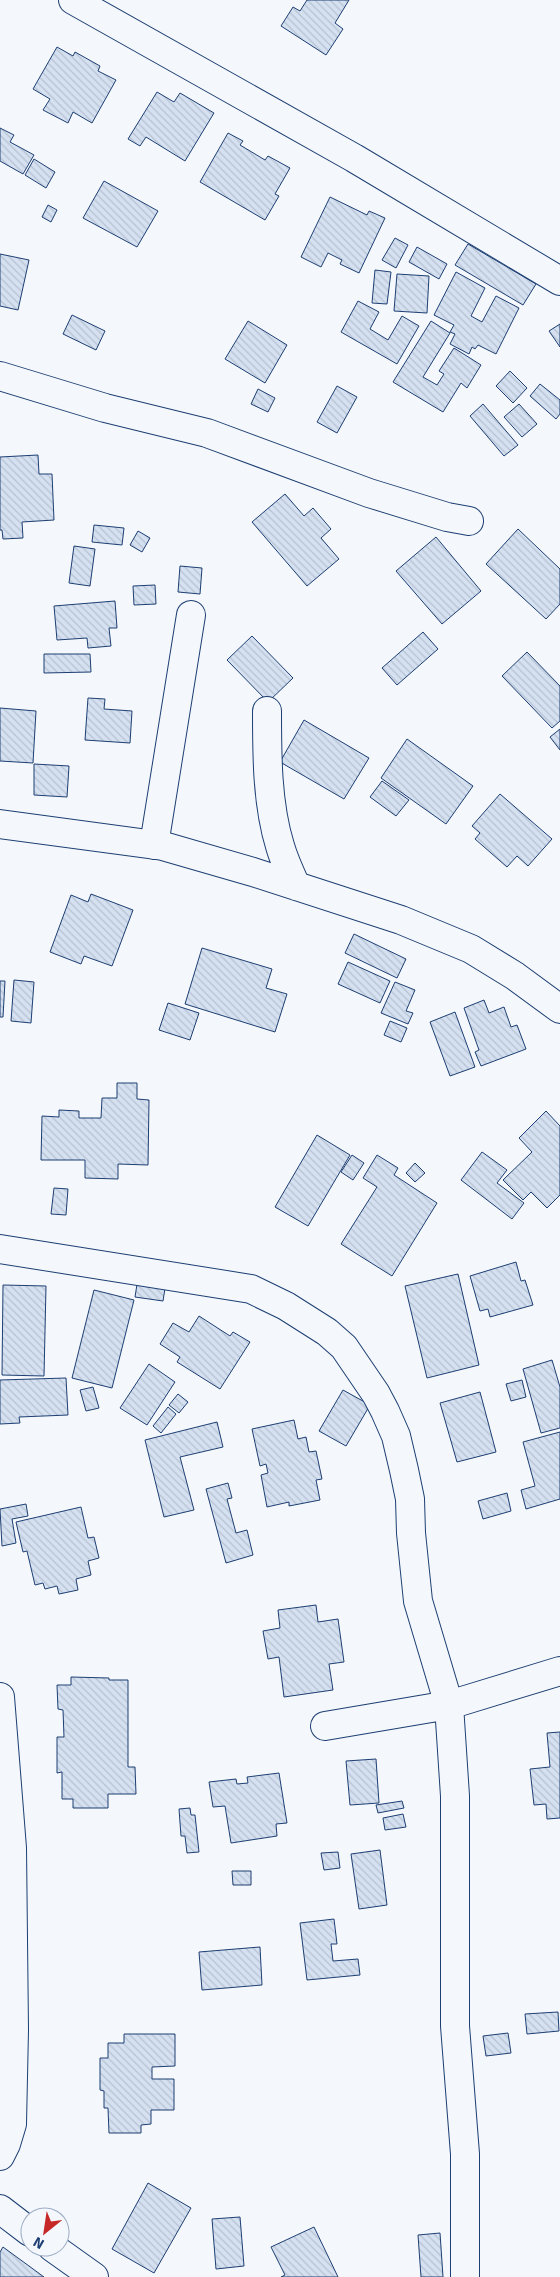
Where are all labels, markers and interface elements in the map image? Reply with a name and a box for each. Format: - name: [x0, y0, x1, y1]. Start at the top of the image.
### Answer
- north arrow: [20, 2207, 70, 2257]
- text: N: [30, 2233, 47, 2253]

